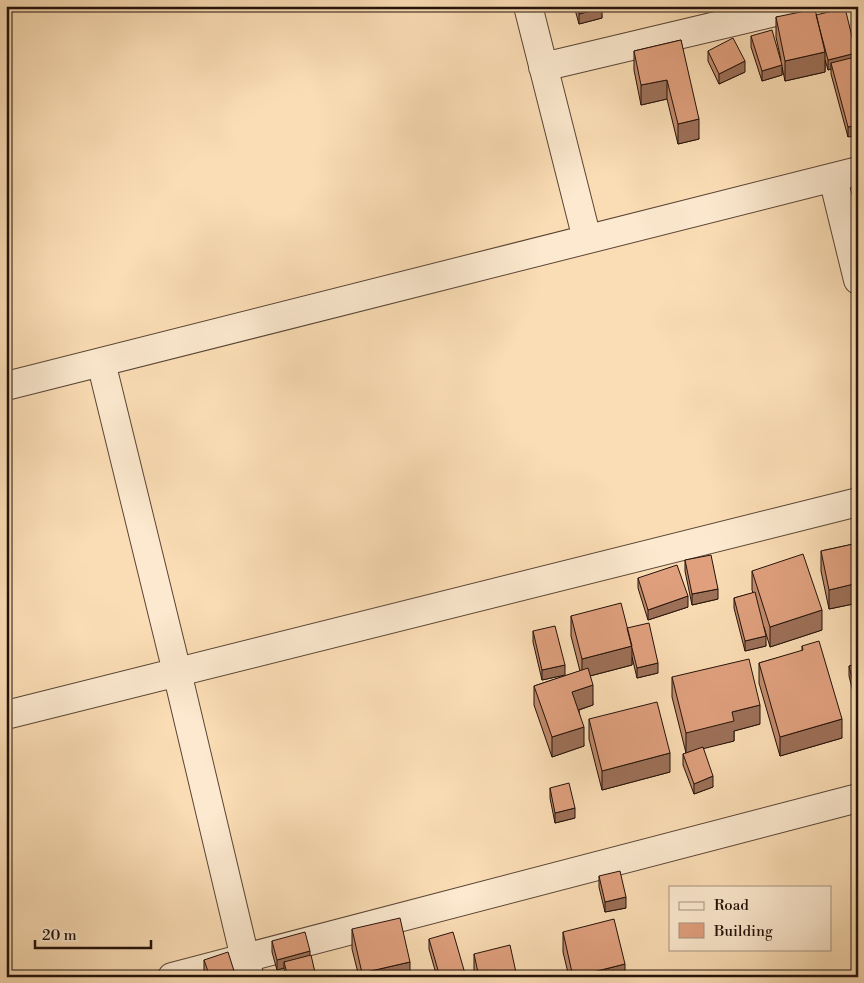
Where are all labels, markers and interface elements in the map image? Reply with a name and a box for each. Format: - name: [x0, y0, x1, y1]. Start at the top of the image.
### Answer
- legend: [669, 886, 832, 950]
- text: Road: [714, 896, 749, 915]
- scale bar: [35, 918, 151, 950]
- text: Building: [713, 922, 773, 941]
- text: 20 m: [42, 926, 77, 945]

